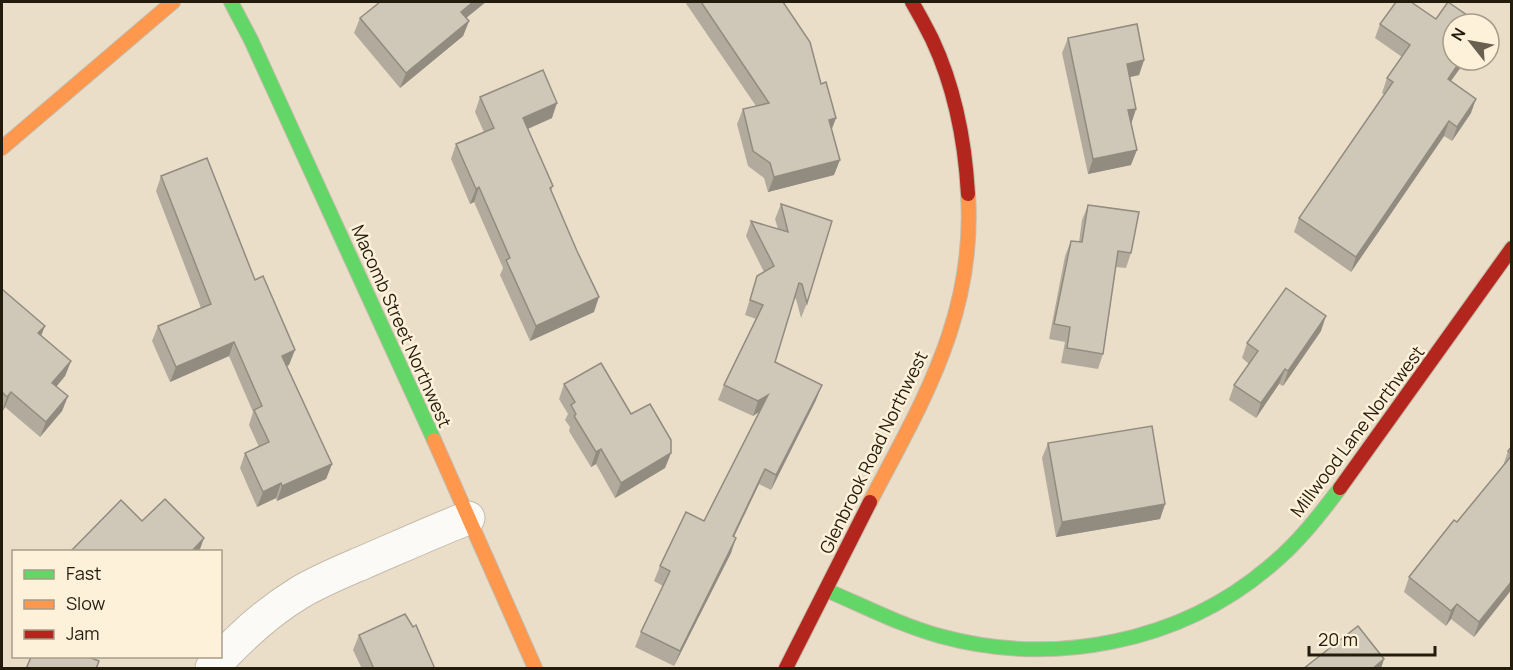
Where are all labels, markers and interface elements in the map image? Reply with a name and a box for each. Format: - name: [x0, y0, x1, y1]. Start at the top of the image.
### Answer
- north arrow: [1441, 12, 1501, 72]
- text: N: [1446, 24, 1471, 45]
- street label: Macomb Street Northwest: [346, 221, 458, 431]
- street label: Millwood Lane Northwest: [1285, 340, 1429, 522]
- street label: Glenbrook Road Northwest: [813, 347, 933, 557]
- legend: [12, 550, 222, 658]
- text: Fast: [66, 561, 101, 585]
- text: Slow: [66, 591, 106, 615]
- scale bar: [1309, 619, 1435, 657]
- text: Jam: [66, 621, 100, 645]
- text: 20 m: [1318, 627, 1358, 651]

